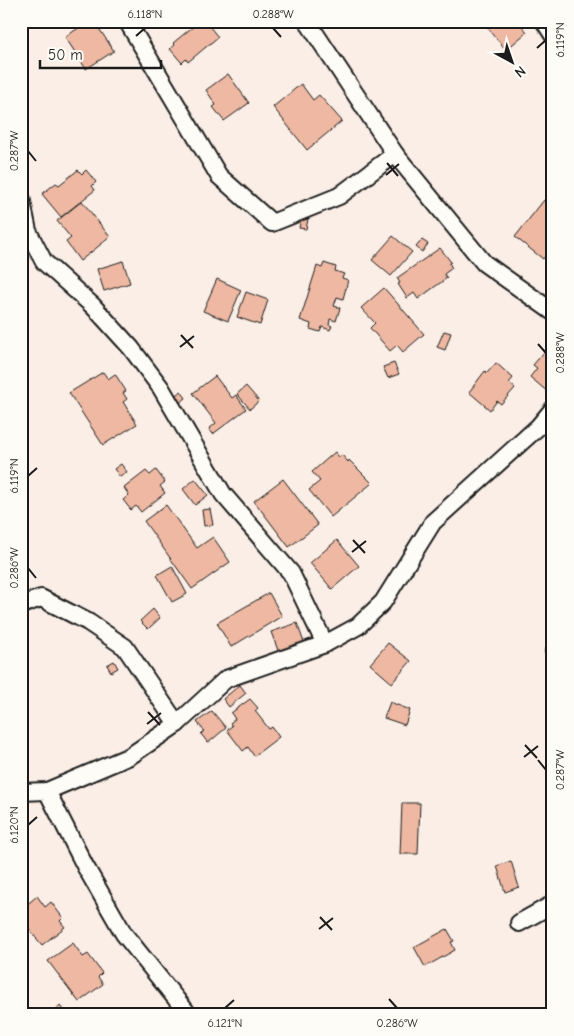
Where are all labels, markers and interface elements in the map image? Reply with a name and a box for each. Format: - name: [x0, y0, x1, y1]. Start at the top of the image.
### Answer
- text: 6.118°N: [128, 7, 162, 21]
- text: 0.288°W: [252, 7, 294, 21]
- text: 6.119°N: [553, 22, 567, 58]
- scale bar: [40, 38, 161, 70]
- north arrow: [486, 38, 536, 88]
- text: 50 m: [48, 46, 83, 64]
- text: N: [511, 62, 529, 81]
- text: 0.287°W: [7, 130, 21, 171]
- text: 0.288°W: [553, 332, 567, 374]
- text: 6.119°N: [7, 458, 21, 494]
- text: 0.286°W: [7, 547, 21, 589]
- text: 0.287°W: [553, 749, 567, 790]
- text: 6.120°N: [7, 806, 21, 844]
- text: 6.121°N: [208, 1016, 242, 1030]
- text: 0.286°W: [376, 1016, 418, 1030]

